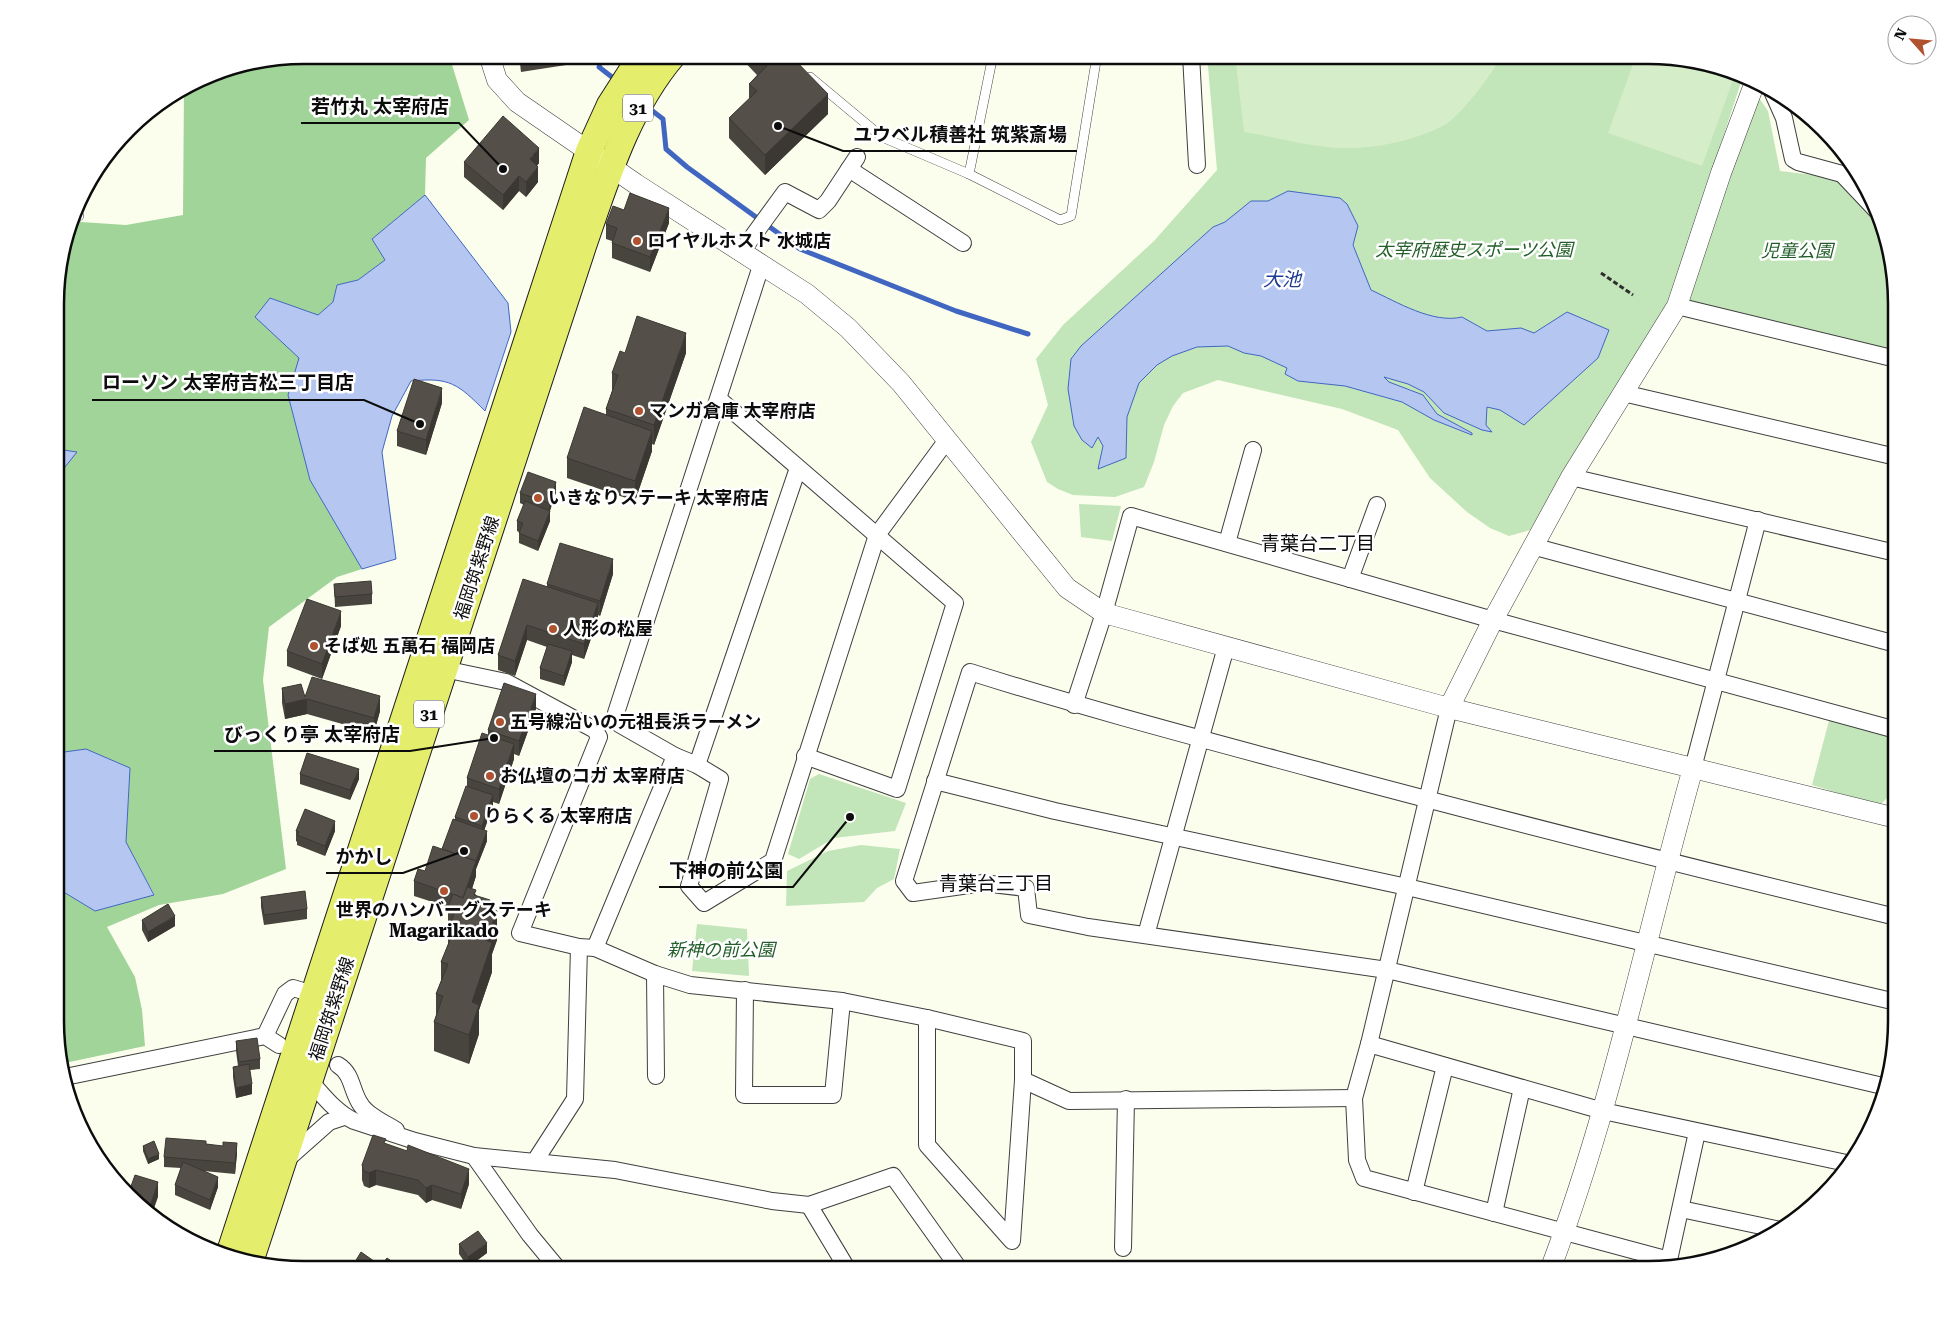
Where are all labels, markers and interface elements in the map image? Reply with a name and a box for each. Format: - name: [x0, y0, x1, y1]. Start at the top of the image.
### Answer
- north arrow: [1887, 15, 1937, 65]
- text: N: [1891, 25, 1910, 43]
- callout: 若竹丸 太宰府店: [301, 89, 459, 123]
- text: 若竹丸 太宰府店: [311, 95, 449, 118]
- road number: 31: [623, 95, 653, 122]
- callout: ユウベル積善社 筑紫斎場: [843, 117, 1077, 151]
- text: ユウベル積善社 筑紫斎場: [853, 123, 1067, 146]
- place label: ロイヤルホスト 水城店: [647, 230, 831, 251]
- marker: ロイヤルホスト 水城店: [631, 235, 643, 247]
- park label: 太宰府歴史スポーツ公園: [1375, 239, 1576, 260]
- park label: 児童公園: [1761, 240, 1836, 261]
- water label: 大池: [1263, 268, 1303, 291]
- callout: ローソン 太宰府吉松三丁目店: [92, 366, 364, 400]
- text: ローソン 太宰府吉松三丁目店: [102, 371, 354, 394]
- place label: マンガ倉庫 太宰府店: [649, 400, 816, 421]
- marker: マンガ倉庫 太宰府店: [633, 405, 645, 417]
- place label: いきなりステーキ 太宰府店: [548, 487, 769, 508]
- marker: いきなりステーキ 太宰府店: [532, 492, 544, 504]
- street label: 福岡筑紫野線: [450, 513, 503, 622]
- district label: 青葉台二丁目: [1261, 532, 1375, 555]
- place label: 人形の松屋: [563, 618, 653, 639]
- marker: 人形の松屋: [547, 623, 559, 635]
- place label: そば処 五萬石 福岡店: [324, 635, 495, 656]
- marker: そば処 五萬石 福岡店: [308, 640, 320, 652]
- road number: 31: [414, 701, 444, 728]
- place label: 五号線沿いの元祖長浜ラーメン: [510, 711, 761, 732]
- marker: 五号線沿いの元祖長浜ラーメン: [494, 716, 506, 728]
- callout: びっくり亭 太宰府店: [214, 717, 410, 751]
- text: びっくり亭 太宰府店: [224, 723, 400, 746]
- place label: お仏壇のコガ 太宰府店: [500, 765, 685, 786]
- marker: お仏壇のコガ 太宰府店: [484, 770, 496, 782]
- place label: りらくる 太宰府店: [484, 805, 632, 826]
- marker: りらくる 太宰府店: [468, 810, 480, 822]
- callout: かかし: [326, 839, 403, 873]
- text: かかし: [335, 845, 393, 868]
- callout: 下神の前公園: [659, 853, 793, 887]
- text: 下神の前公園: [669, 859, 783, 882]
- district label: 青葉台三丁目: [939, 872, 1053, 895]
- marker: 世界のハンバーグステーキ Magarikado: [438, 885, 450, 897]
- place label: 世界のハンバーグステーキ Magarikado: [336, 899, 552, 941]
- park label: 新神の前公園: [667, 939, 778, 960]
- street label: 福岡筑紫野線: [305, 954, 358, 1063]

